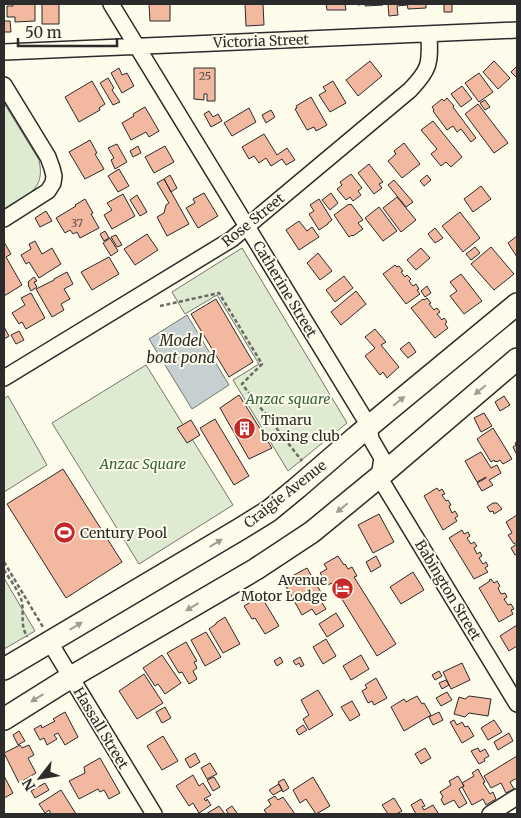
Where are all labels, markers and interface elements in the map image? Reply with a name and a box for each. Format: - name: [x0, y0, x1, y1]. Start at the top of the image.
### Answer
- scale bar: [18, 15, 116, 47]
- text: 50 m: [25, 23, 62, 42]
- street label: Victoria Street: [212, 30, 310, 52]
- house number: 25: [199, 69, 211, 83]
- street label: Rose Street: [218, 189, 288, 251]
- house number: 37: [71, 216, 83, 230]
- street label: Catherine Street: [249, 237, 321, 341]
- water label: Model boat pond: [147, 331, 216, 367]
- one-way arrow: [474, 384, 486, 396]
- park label: Anzac square: [245, 390, 330, 408]
- one-way arrow: [392, 396, 405, 407]
- place label: Timaru boxing club: [260, 411, 340, 445]
- building icon: Timaru boxing club: [233, 416, 257, 440]
- park label: Anzac Square: [99, 455, 186, 473]
- street label: Craigie Avenue: [240, 456, 330, 532]
- one-way arrow: [336, 502, 349, 513]
- sports icon: Century Pool: [52, 521, 76, 545]
- place label: Century Pool: [80, 524, 168, 542]
- street label: Babington Street: [411, 537, 485, 644]
- one-way arrow: [209, 539, 222, 548]
- place label: Avenue Motor Lodge: [241, 571, 327, 605]
- hotel icon: Avenue Motor Lodge: [331, 576, 355, 600]
- one-way arrow: [185, 602, 198, 611]
- one-way arrow: [68, 622, 83, 630]
- street label: Hassall Street: [70, 684, 133, 773]
- one-way arrow: [31, 693, 44, 703]
- north arrow: [15, 753, 65, 803]
- text: N: [18, 775, 39, 794]

